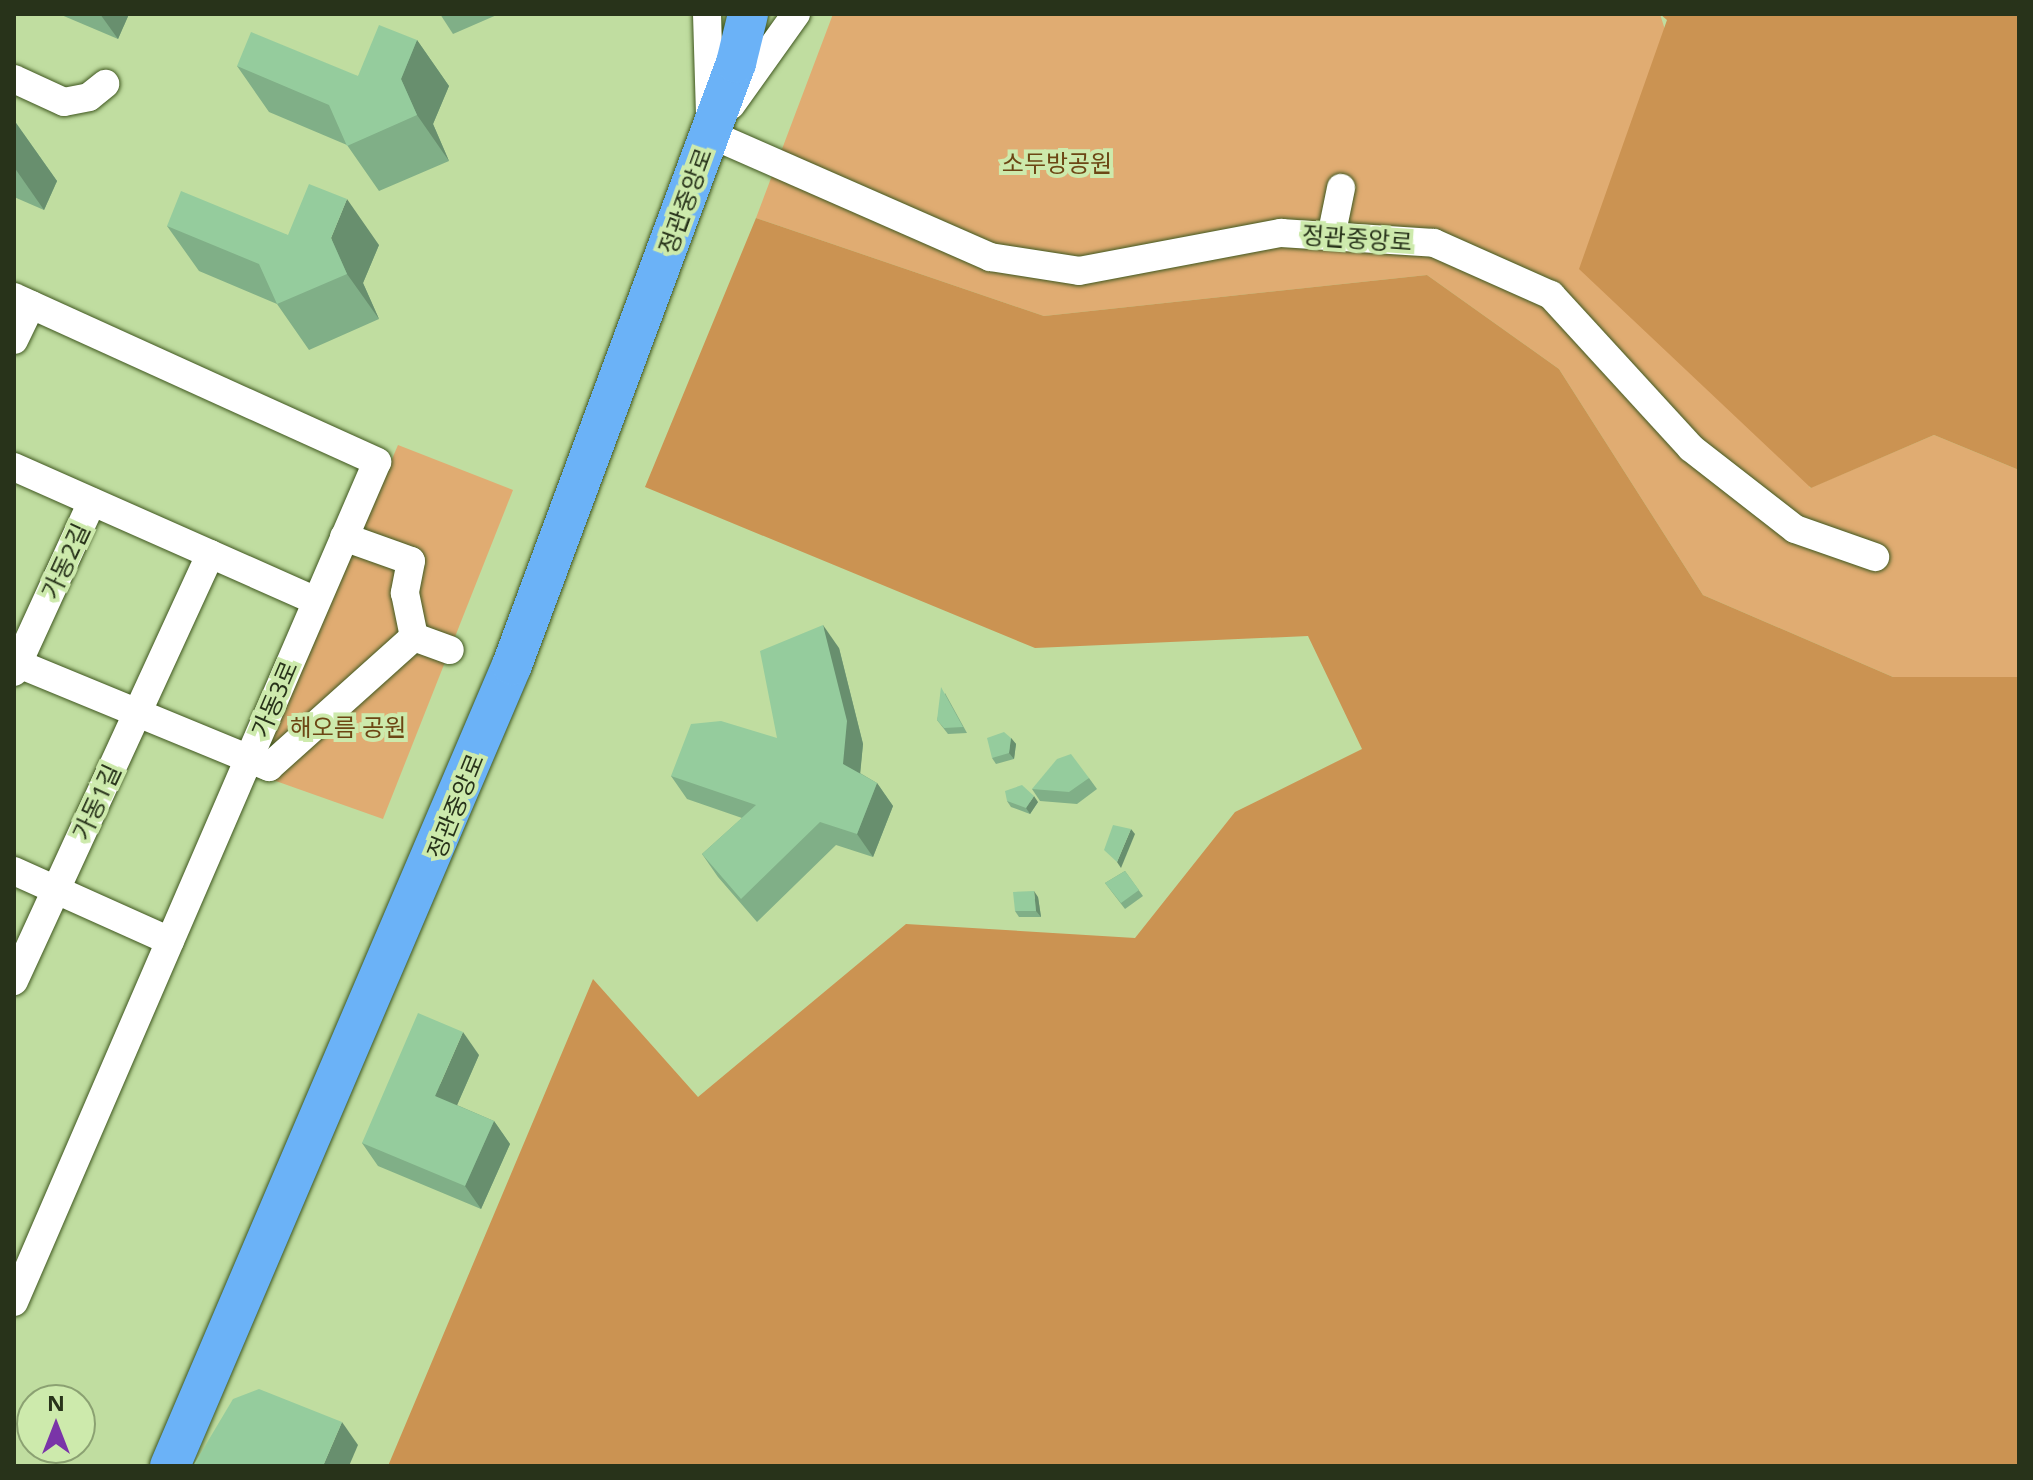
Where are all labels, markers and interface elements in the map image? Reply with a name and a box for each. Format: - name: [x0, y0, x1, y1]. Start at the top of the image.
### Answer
- street label: 정관중앙로: [653, 144, 717, 258]
- park label: 소두방공원: [1002, 149, 1112, 177]
- street label: 정관중앙로: [1301, 220, 1413, 256]
- street label: 가동2길: [35, 519, 95, 603]
- street label: 가동3로: [245, 657, 303, 741]
- park label: 해오름 공원: [290, 713, 406, 741]
- street label: 정관중앙로: [421, 749, 489, 863]
- street label: 가동1길: [66, 760, 126, 844]
- north arrow: [16, 1384, 96, 1464]
- text: N: [47, 1387, 65, 1417]

